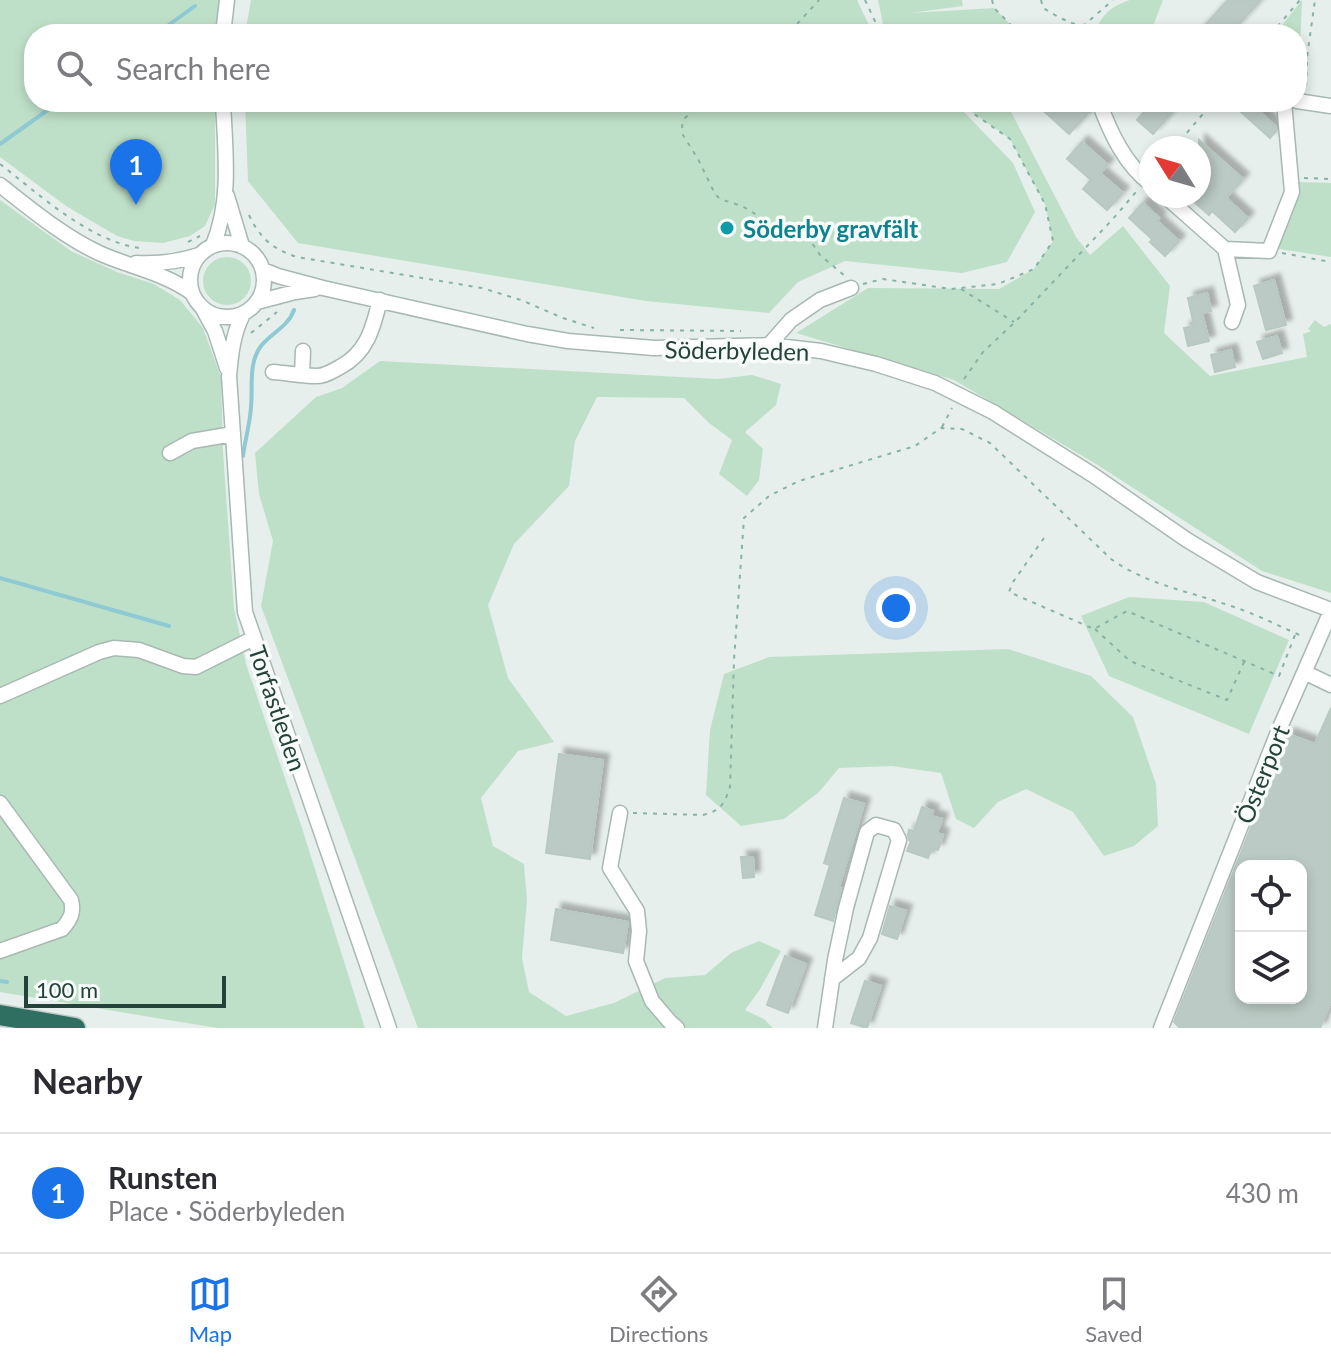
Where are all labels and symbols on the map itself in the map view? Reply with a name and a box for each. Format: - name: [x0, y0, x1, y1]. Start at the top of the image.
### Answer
- north arrow: [1139, 136, 1211, 208]
- pin: 1: [110, 139, 162, 205]
- place label: Söderby gravfält: [743, 214, 918, 243]
- marker: Söderby gravfält: [718, 219, 736, 237]
- street label: Söderbyleden: [664, 334, 810, 366]
- your location: [876, 588, 916, 628]
- street label: Torfastleden: [243, 641, 313, 775]
- street label: Österport: [1229, 720, 1295, 828]
- scale bar: [24, 972, 226, 1008]

